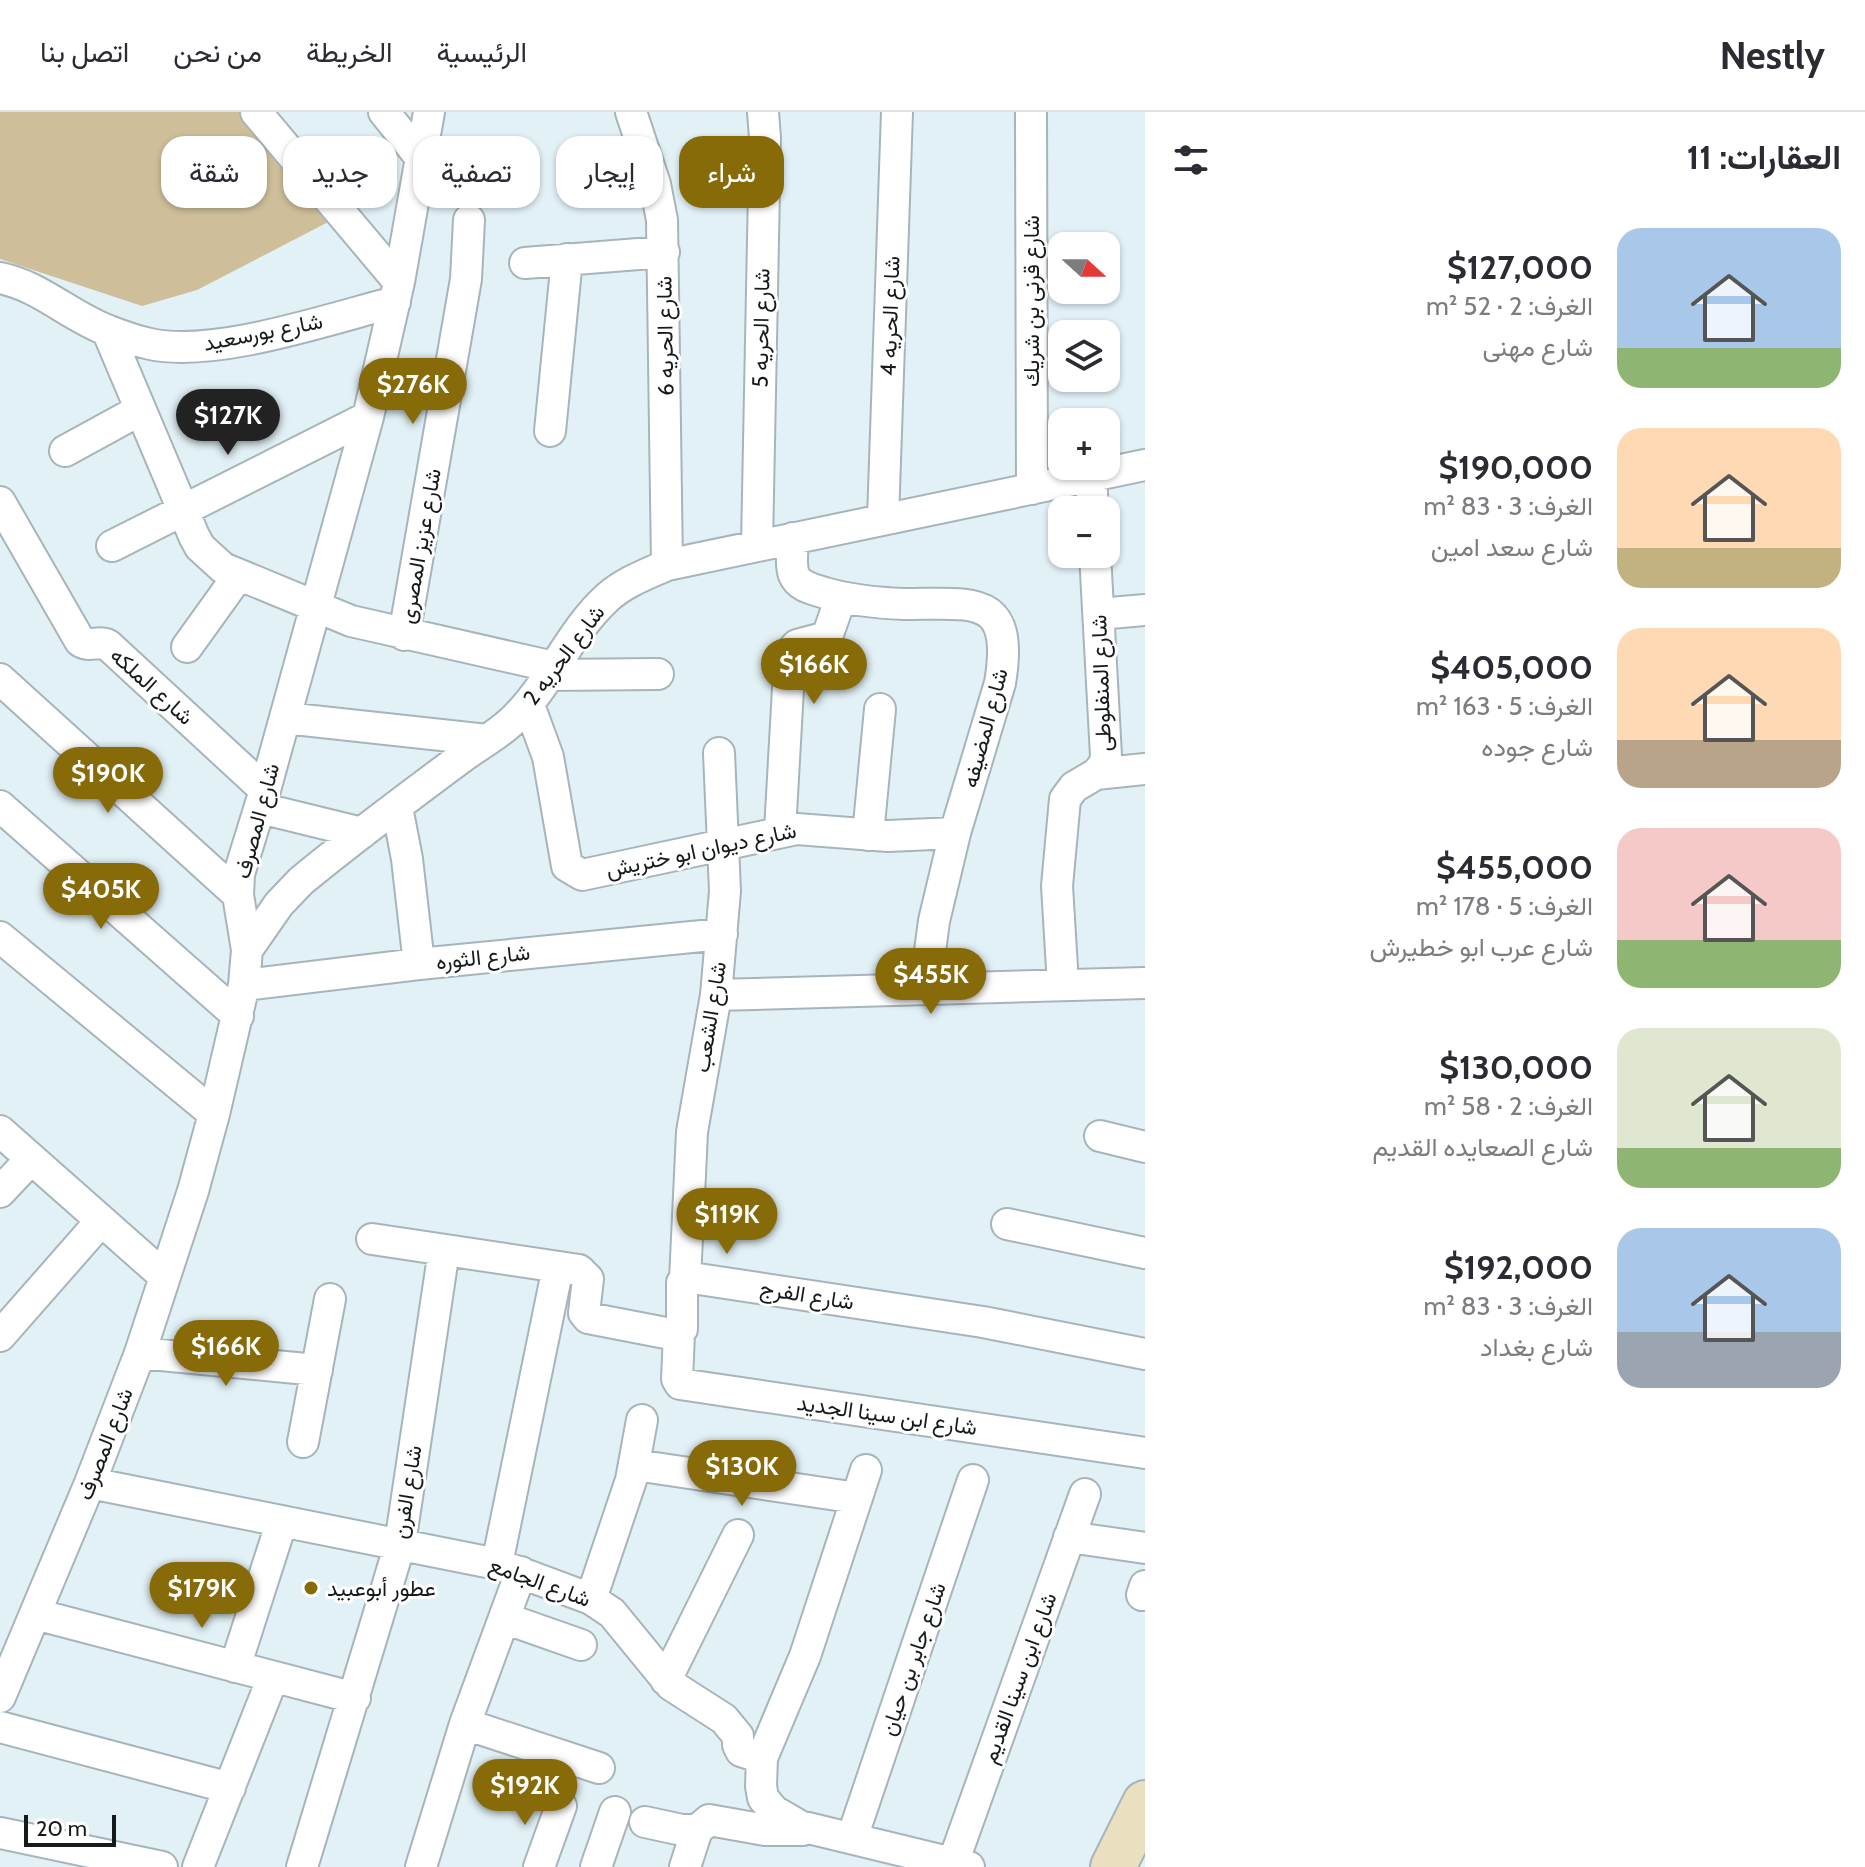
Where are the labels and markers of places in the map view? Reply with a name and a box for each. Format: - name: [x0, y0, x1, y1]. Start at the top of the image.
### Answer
- pin: $276K: [357, 358, 469, 426]
- pin: $127K: [172, 389, 284, 457]
- pin: $166K: [758, 638, 870, 706]
- pin: $190K: [52, 747, 164, 815]
- pin: $405K: [45, 863, 157, 931]
- pin: $455K: [875, 948, 987, 1016]
- pin: $119K: [671, 1188, 783, 1256]
- pin: $166K: [170, 1320, 282, 1388]
- pin: $130K: [686, 1440, 798, 1508]
- pin: $179K: [146, 1562, 258, 1630]
- place label: عطور أبوعبيد: [327, 1575, 436, 1602]
- marker: عطور أبوعبيد: [302, 1579, 320, 1597]
- pin: $192K: [469, 1759, 581, 1827]

